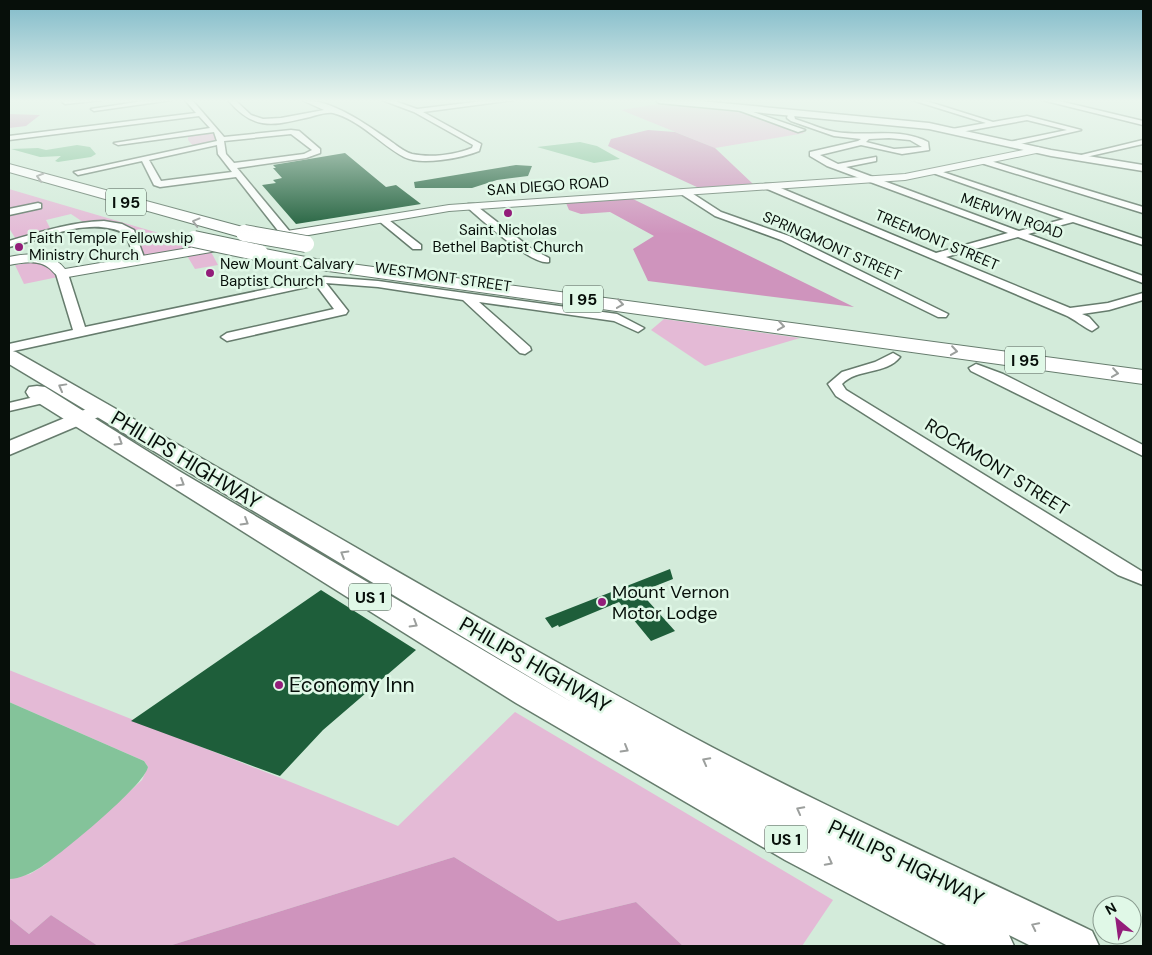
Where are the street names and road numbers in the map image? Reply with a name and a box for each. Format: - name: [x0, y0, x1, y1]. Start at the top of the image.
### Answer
- street label: SAN DIEGO ROAD: [486, 172, 610, 200]
- road number: I 95: [106, 188, 146, 216]
- street label: MERWYN ROAD: [958, 188, 1066, 244]
- street label: TREEMONT STREET: [872, 205, 1002, 275]
- street label: SPRINGMONT STREET: [760, 206, 904, 286]
- street label: WESTMONT STREET: [373, 257, 513, 297]
- road number: I 95: [563, 286, 603, 312]
- road number: I 95: [1005, 346, 1045, 374]
- street label: PHILIPS HIGHWAY: [106, 404, 266, 516]
- street label: ROCKMONT STREET: [920, 413, 1074, 521]
- road number: US 1: [349, 584, 391, 610]
- street label: PHILIPS HIGHWAY: [454, 610, 616, 720]
- street label: PHILIPS HIGHWAY: [823, 813, 989, 913]
- road number: US 1: [765, 826, 807, 852]

